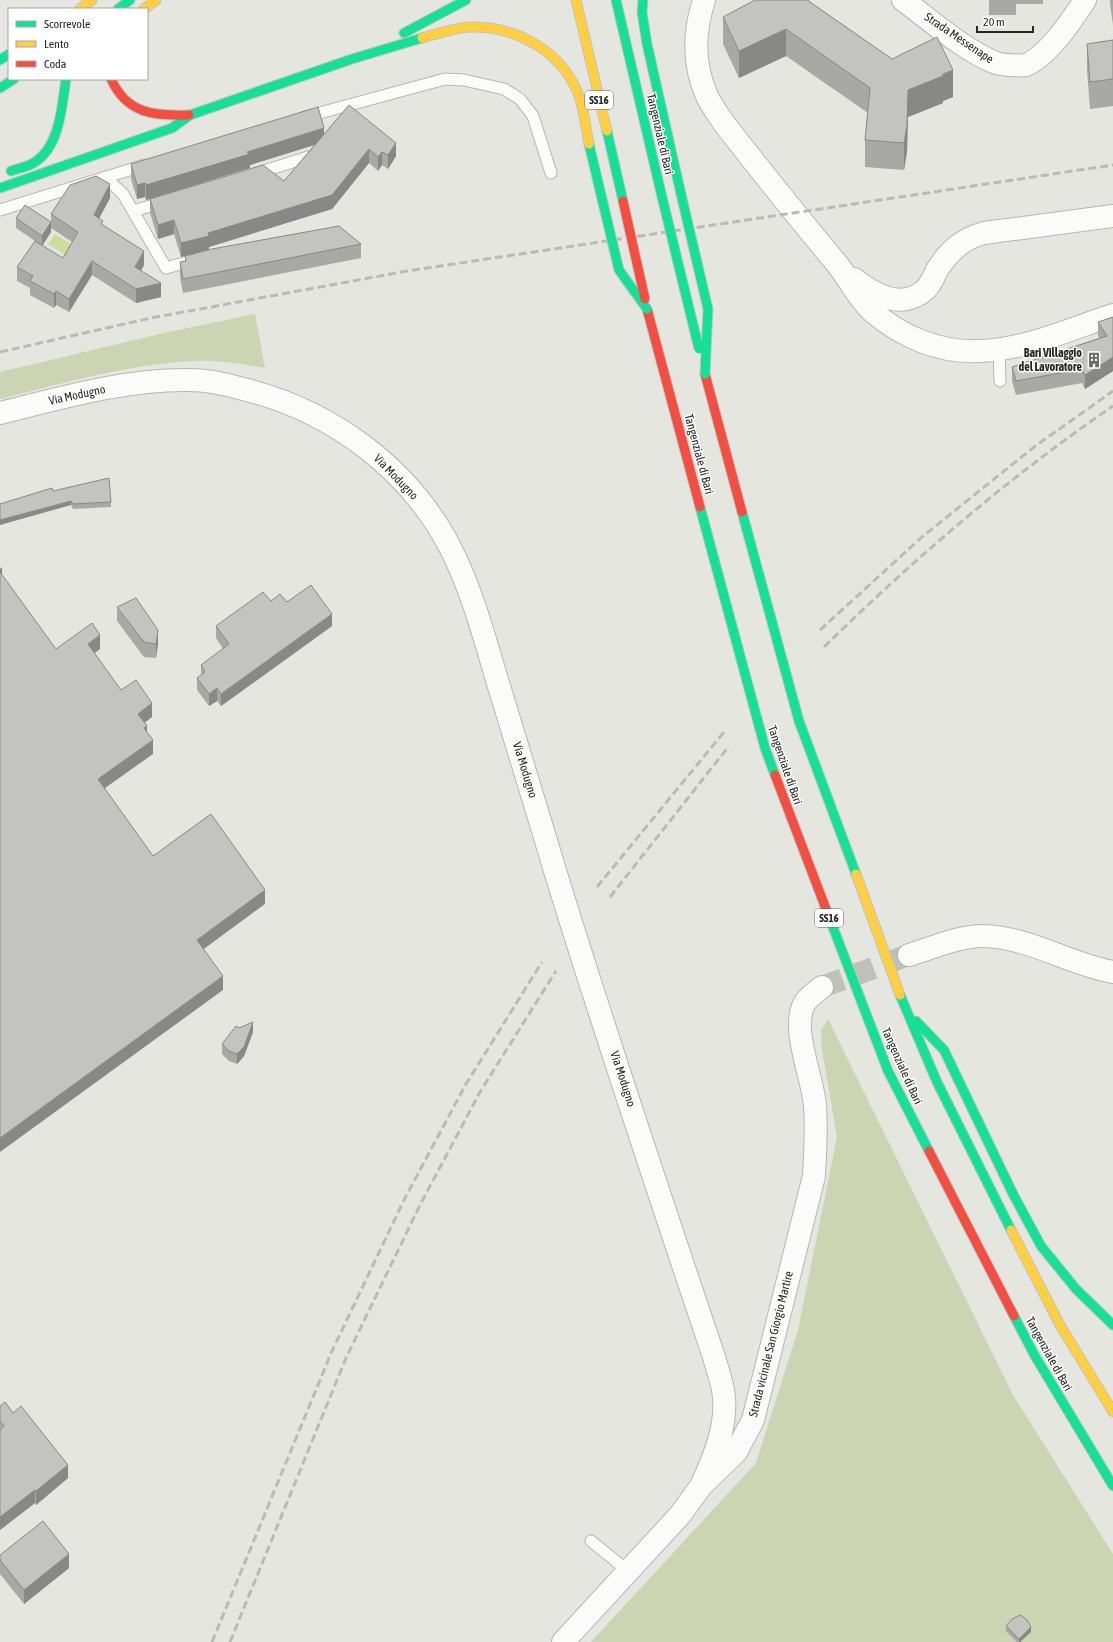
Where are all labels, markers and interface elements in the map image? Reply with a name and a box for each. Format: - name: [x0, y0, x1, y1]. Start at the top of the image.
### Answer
- legend: [8, 8, 148, 80]
- scale bar: [977, 8, 1033, 34]
- street label: Strada Messenape: [922, 10, 996, 66]
- text: 20 m: [983, 15, 1005, 29]
- text: Scorrevole: [44, 17, 91, 31]
- text: Lento: [44, 37, 69, 51]
- text: Coda: [44, 57, 66, 71]
- road number: SS16: [585, 91, 613, 109]
- street label: Tangenziale di Bari: [644, 92, 676, 176]
- place label: Bari Villaggio del Lavoratore: [1019, 346, 1083, 374]
- building icon: Bari Villaggio del Lavoratore: [1085, 351, 1103, 369]
- street label: Via Modugno: [47, 382, 107, 408]
- street label: Tangenziale di Bari: [682, 412, 716, 496]
- street label: Via Modugno: [371, 451, 421, 503]
- street label: Tangenziale di Bari: [765, 724, 805, 806]
- street label: Via Modugno: [510, 740, 540, 800]
- road number: SS16: [815, 909, 843, 927]
- street label: Tangenziale di Bari: [879, 1025, 925, 1107]
- street label: Via Modugno: [607, 1049, 639, 1109]
- street label: Strada vicinale San Giorgio Martire: [746, 1269, 796, 1419]
- street label: Tangenziale di Bari: [1023, 1315, 1075, 1393]

